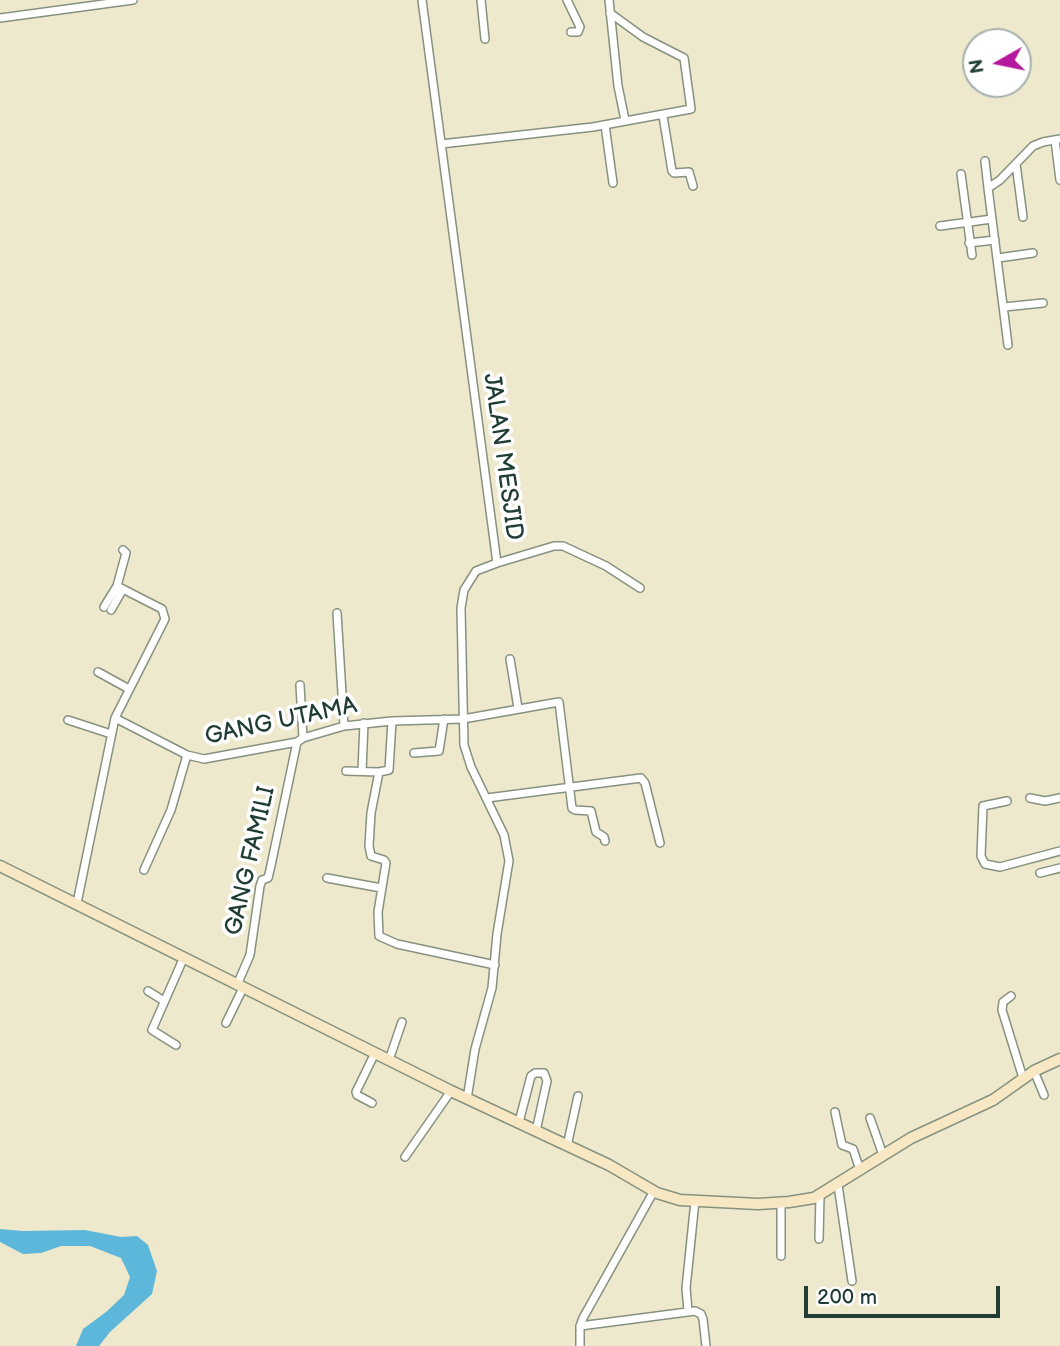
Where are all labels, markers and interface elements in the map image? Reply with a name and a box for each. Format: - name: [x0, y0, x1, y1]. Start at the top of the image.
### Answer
- north arrow: [962, 28, 1032, 98]
- text: N: [965, 57, 990, 75]
- street label: JALAN MESJID: [476, 372, 528, 542]
- street label: GANG UTAMA: [202, 692, 360, 752]
- street label: GANG FAMILI: [220, 784, 282, 938]
- scale bar: [808, 1272, 1004, 1316]
- text: 200 m: [817, 1285, 877, 1310]

